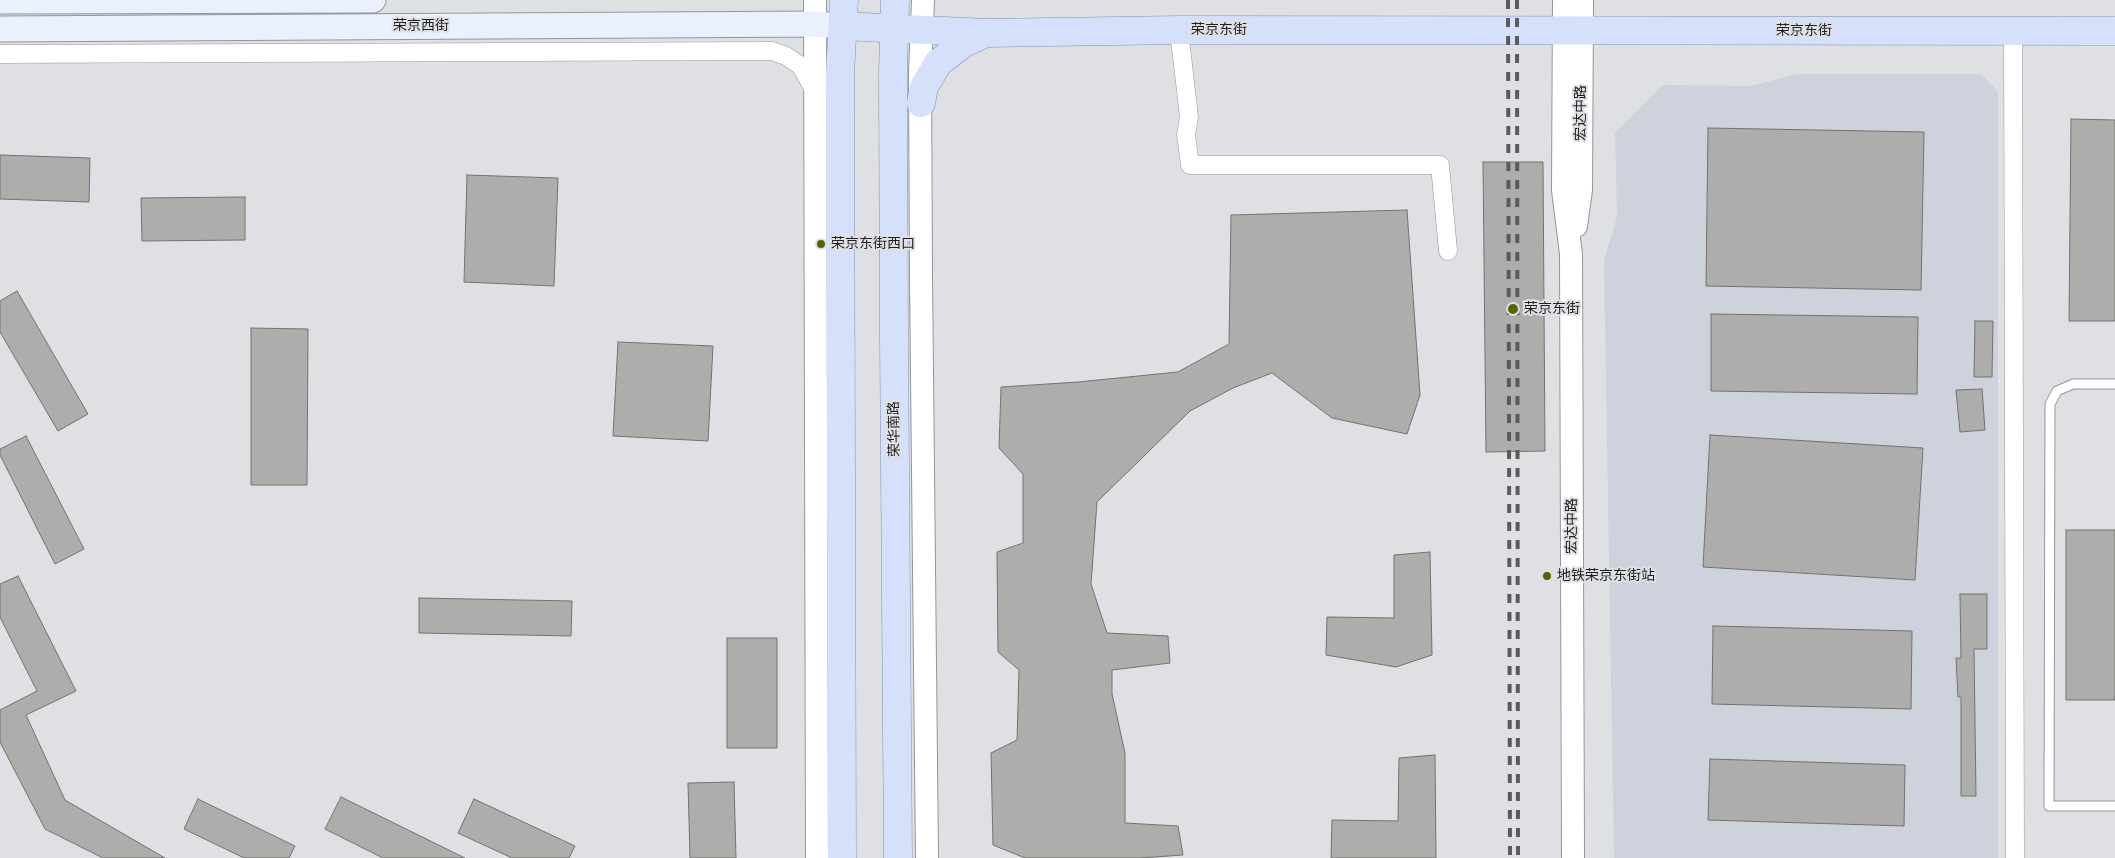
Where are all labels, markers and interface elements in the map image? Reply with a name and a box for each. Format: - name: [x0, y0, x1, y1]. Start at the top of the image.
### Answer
- street label: 荣京西街: [393, 18, 449, 34]
- street label: 荣京东街: [1191, 22, 1247, 38]
- street label: 荣京东街: [1776, 23, 1832, 39]
- street label: 宏达中路: [1573, 85, 1589, 141]
- place label: 荣京东街西口: [831, 236, 915, 252]
- marker: 荣京东街西口: [815, 238, 827, 250]
- place label: 荣京东街: [1524, 301, 1580, 317]
- marker: 荣京东街: [1506, 302, 1520, 316]
- street label: 荣华南路: [886, 401, 904, 457]
- street label: 宏达中路: [1564, 498, 1580, 554]
- place label: 地铁荣京东街站: [1557, 568, 1655, 584]
- marker: 地铁荣京东街站: [1541, 570, 1553, 582]

